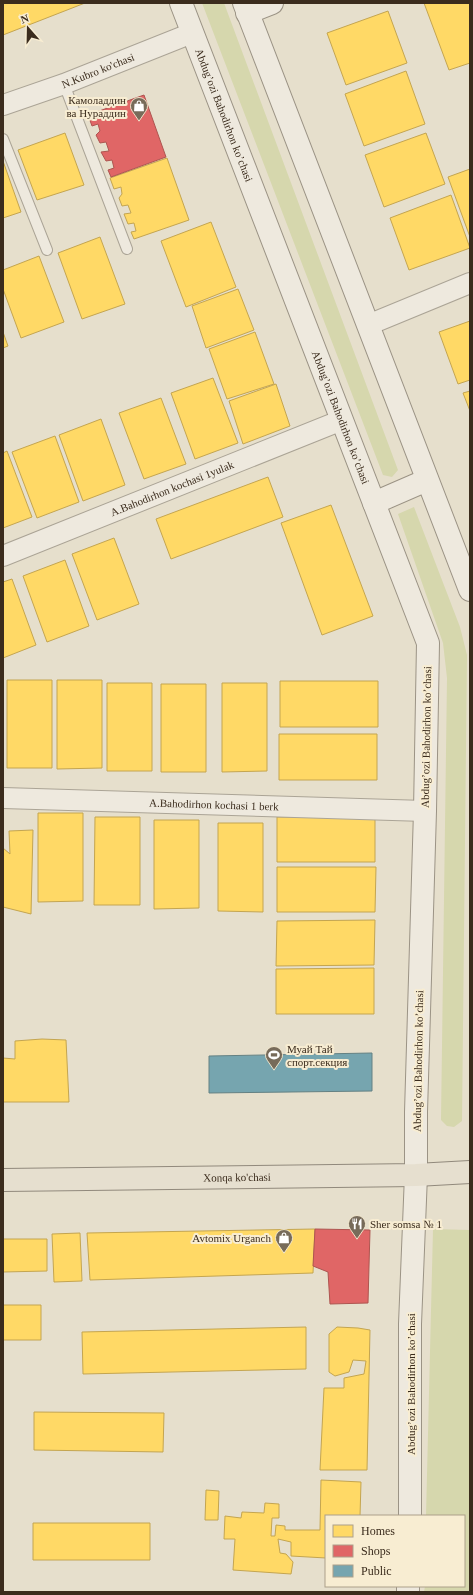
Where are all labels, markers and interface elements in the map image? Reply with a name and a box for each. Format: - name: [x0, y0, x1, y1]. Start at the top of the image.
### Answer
- north arrow: [8, 8, 48, 48]
- text: N: [19, 12, 30, 26]
- street label: Abdug’ozi Bahodirhon ko’chasi: [193, 47, 255, 183]
- street label: N.Kubro ko'chasi: [60, 51, 136, 90]
- place label: Камоладдин ва Нураддин: [67, 94, 126, 119]
- shop icon: Камоладдин ва Нураддин: [129, 96, 149, 121]
- street label: Abdug’ozi Bahodirhon ko’chasi: [310, 349, 372, 486]
- street label: A.Bahodirhon kochasi 1yulak: [109, 458, 236, 518]
- street label: Abdug’ozi Bahodirhon ko’chasi: [419, 666, 433, 808]
- street label: A.Bahodirhon kochasi 1 berk: [149, 797, 279, 813]
- street label: Abdug’ozi Bahodirhon ko’chasi: [411, 990, 425, 1132]
- place label: Муай Тай спорт.секция: [287, 1043, 347, 1068]
- sports icon: Муай Тай спорт.секция: [264, 1045, 284, 1070]
- street label: Xonqa ko'chasi: [203, 1171, 271, 1184]
- restaurant icon: Sher somsa № 1: [347, 1214, 367, 1239]
- place label: Sher somsa № 1: [370, 1218, 442, 1230]
- shop icon: Avtomix Urganch: [274, 1228, 294, 1253]
- place label: Avtomix Urganch: [192, 1232, 272, 1244]
- street label: Abdug’ozi Bahodirhon ko’chasi: [405, 1313, 417, 1455]
- legend: [325, 1515, 465, 1587]
- text: Homes: [361, 1524, 395, 1538]
- text: Shops: [361, 1544, 391, 1558]
- text: Public: [361, 1564, 392, 1578]

